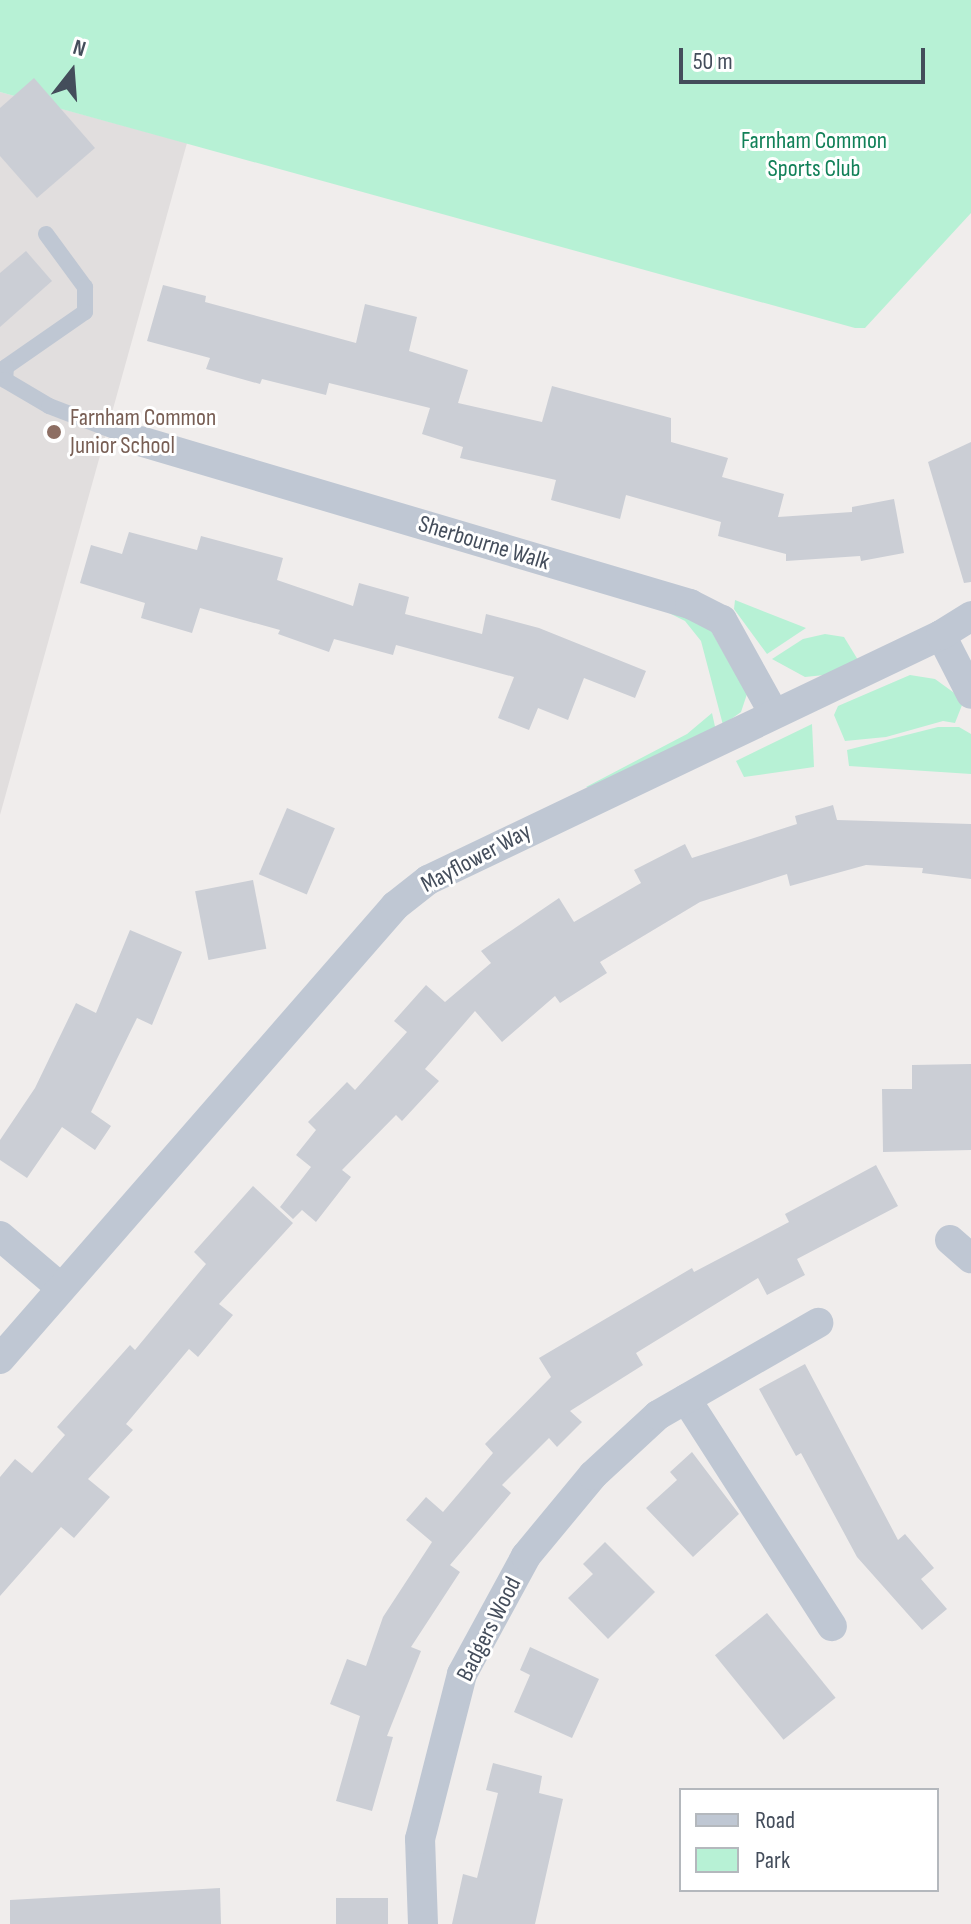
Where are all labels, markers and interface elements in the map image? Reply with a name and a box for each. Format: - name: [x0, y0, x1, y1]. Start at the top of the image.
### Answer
- north arrow: [32, 32, 112, 112]
- scale bar: [683, 32, 929, 82]
- text: N: [70, 34, 89, 63]
- text: 50 m: [693, 47, 733, 76]
- park label: Farnham Common Sports Club: [741, 127, 887, 183]
- place label: Farnham Common Junior School: [70, 404, 216, 460]
- marker: Farnham Common Junior School: [45, 423, 63, 441]
- street label: Sherbourne Walk: [415, 509, 553, 577]
- street label: Mayflower Way: [416, 817, 536, 899]
- street label: Badgers Wood: [450, 1572, 528, 1686]
- legend: [679, 1788, 939, 1892]
- text: Road: [755, 1806, 795, 1835]
- text: Park: [755, 1846, 790, 1875]

